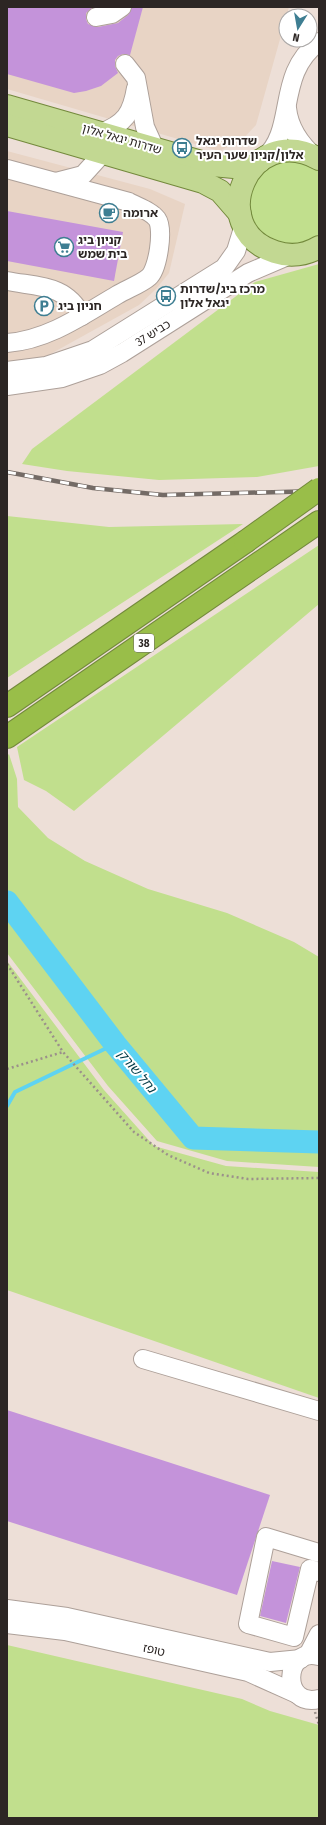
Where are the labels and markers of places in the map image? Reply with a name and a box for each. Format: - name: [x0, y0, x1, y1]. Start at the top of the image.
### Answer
- place label: שדרות יגאל אלון/קניון שער העיר: [196, 134, 304, 162]
- bus stop icon: שדרות יגאל אלון/קניון שער העיר: [171, 137, 193, 159]
- cafe icon: ארומה: [98, 202, 120, 224]
- place label: ארומה: [123, 206, 158, 220]
- place label: קניון ביג בית שמש: [78, 233, 127, 261]
- supermarket icon: קניון ביג בית שמש: [53, 236, 75, 258]
- place label: מרכז ביג/שדרות יגאל אלון: [180, 282, 266, 310]
- bus stop icon: מרכז ביג/שדרות יגאל אלון: [155, 285, 177, 307]
- parking icon: חניון ביג: [33, 295, 55, 317]
- place label: חניון ביג: [58, 299, 102, 313]

